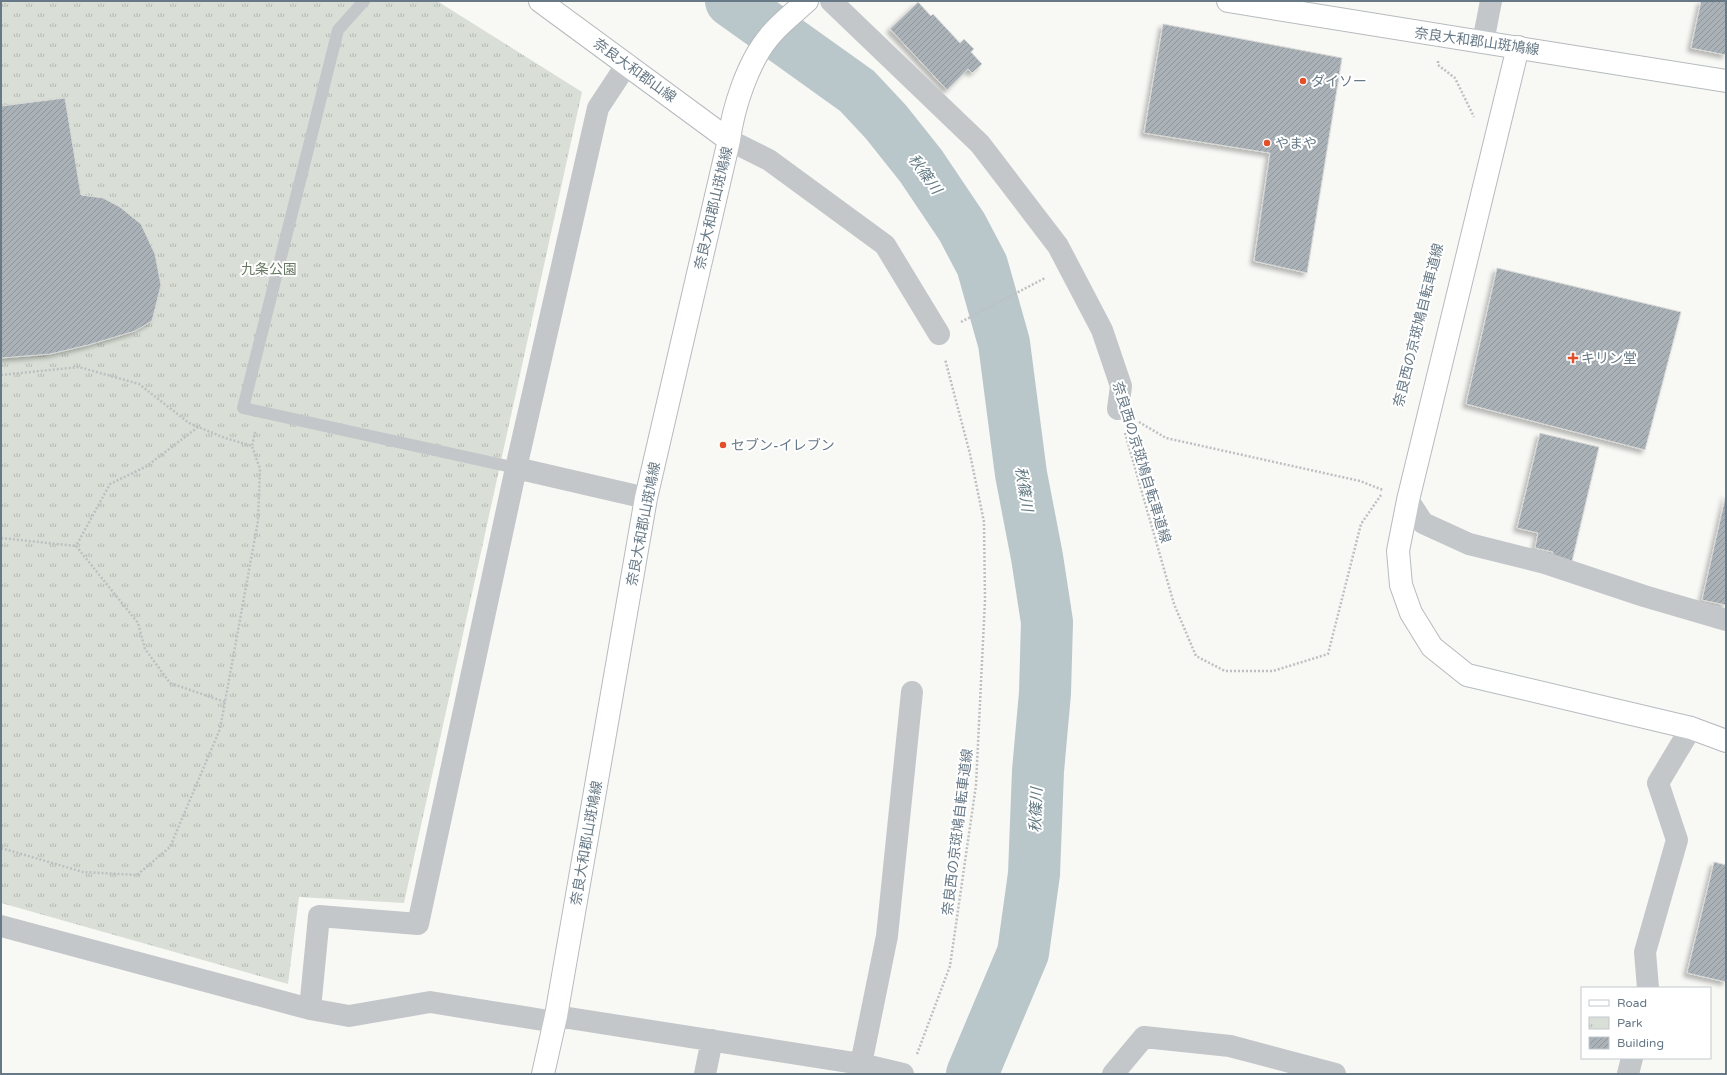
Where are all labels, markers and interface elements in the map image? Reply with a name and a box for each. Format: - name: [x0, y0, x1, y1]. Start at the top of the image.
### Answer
- street label: 奈良大和郡山斑鳩線: [1413, 24, 1541, 59]
- street label: 奈良大和郡山線: [590, 35, 679, 106]
- place label: ダイソー: [1311, 73, 1367, 90]
- marker: ダイソー: [1298, 76, 1308, 86]
- place label: やまや: [1275, 135, 1317, 152]
- marker: やまや: [1262, 138, 1272, 148]
- street label: 奈良大和郡山斑鳩線: [691, 145, 736, 271]
- water label: 秋篠川: [904, 151, 947, 199]
- street label: 奈良西の京斑鳩自転車道線: [1390, 242, 1447, 409]
- park label: 九条公園: [241, 261, 297, 278]
- place label: キリン堂: [1581, 350, 1637, 367]
- marker: キリン堂: [1568, 353, 1578, 363]
- street label: 奈良西の京斑鳩自転車道線: [1109, 379, 1174, 545]
- place label: セブン-イレブン: [731, 437, 835, 454]
- marker: セブン-イレブン: [718, 440, 728, 450]
- street label: 奈良大和郡山斑鳩線: [623, 461, 664, 588]
- water label: 秋篠川: [1012, 465, 1037, 515]
- street label: 奈良西の京斑鳩自転車道線: [939, 748, 976, 916]
- street label: 奈良大和郡山斑鳩線: [567, 780, 606, 907]
- water label: 秋篠川: [1026, 785, 1046, 833]
- legend: [1581, 987, 1711, 1059]
- text: Road: [1617, 996, 1647, 1010]
- text: Park: [1617, 1016, 1643, 1030]
- text: Building: [1617, 1036, 1664, 1050]

